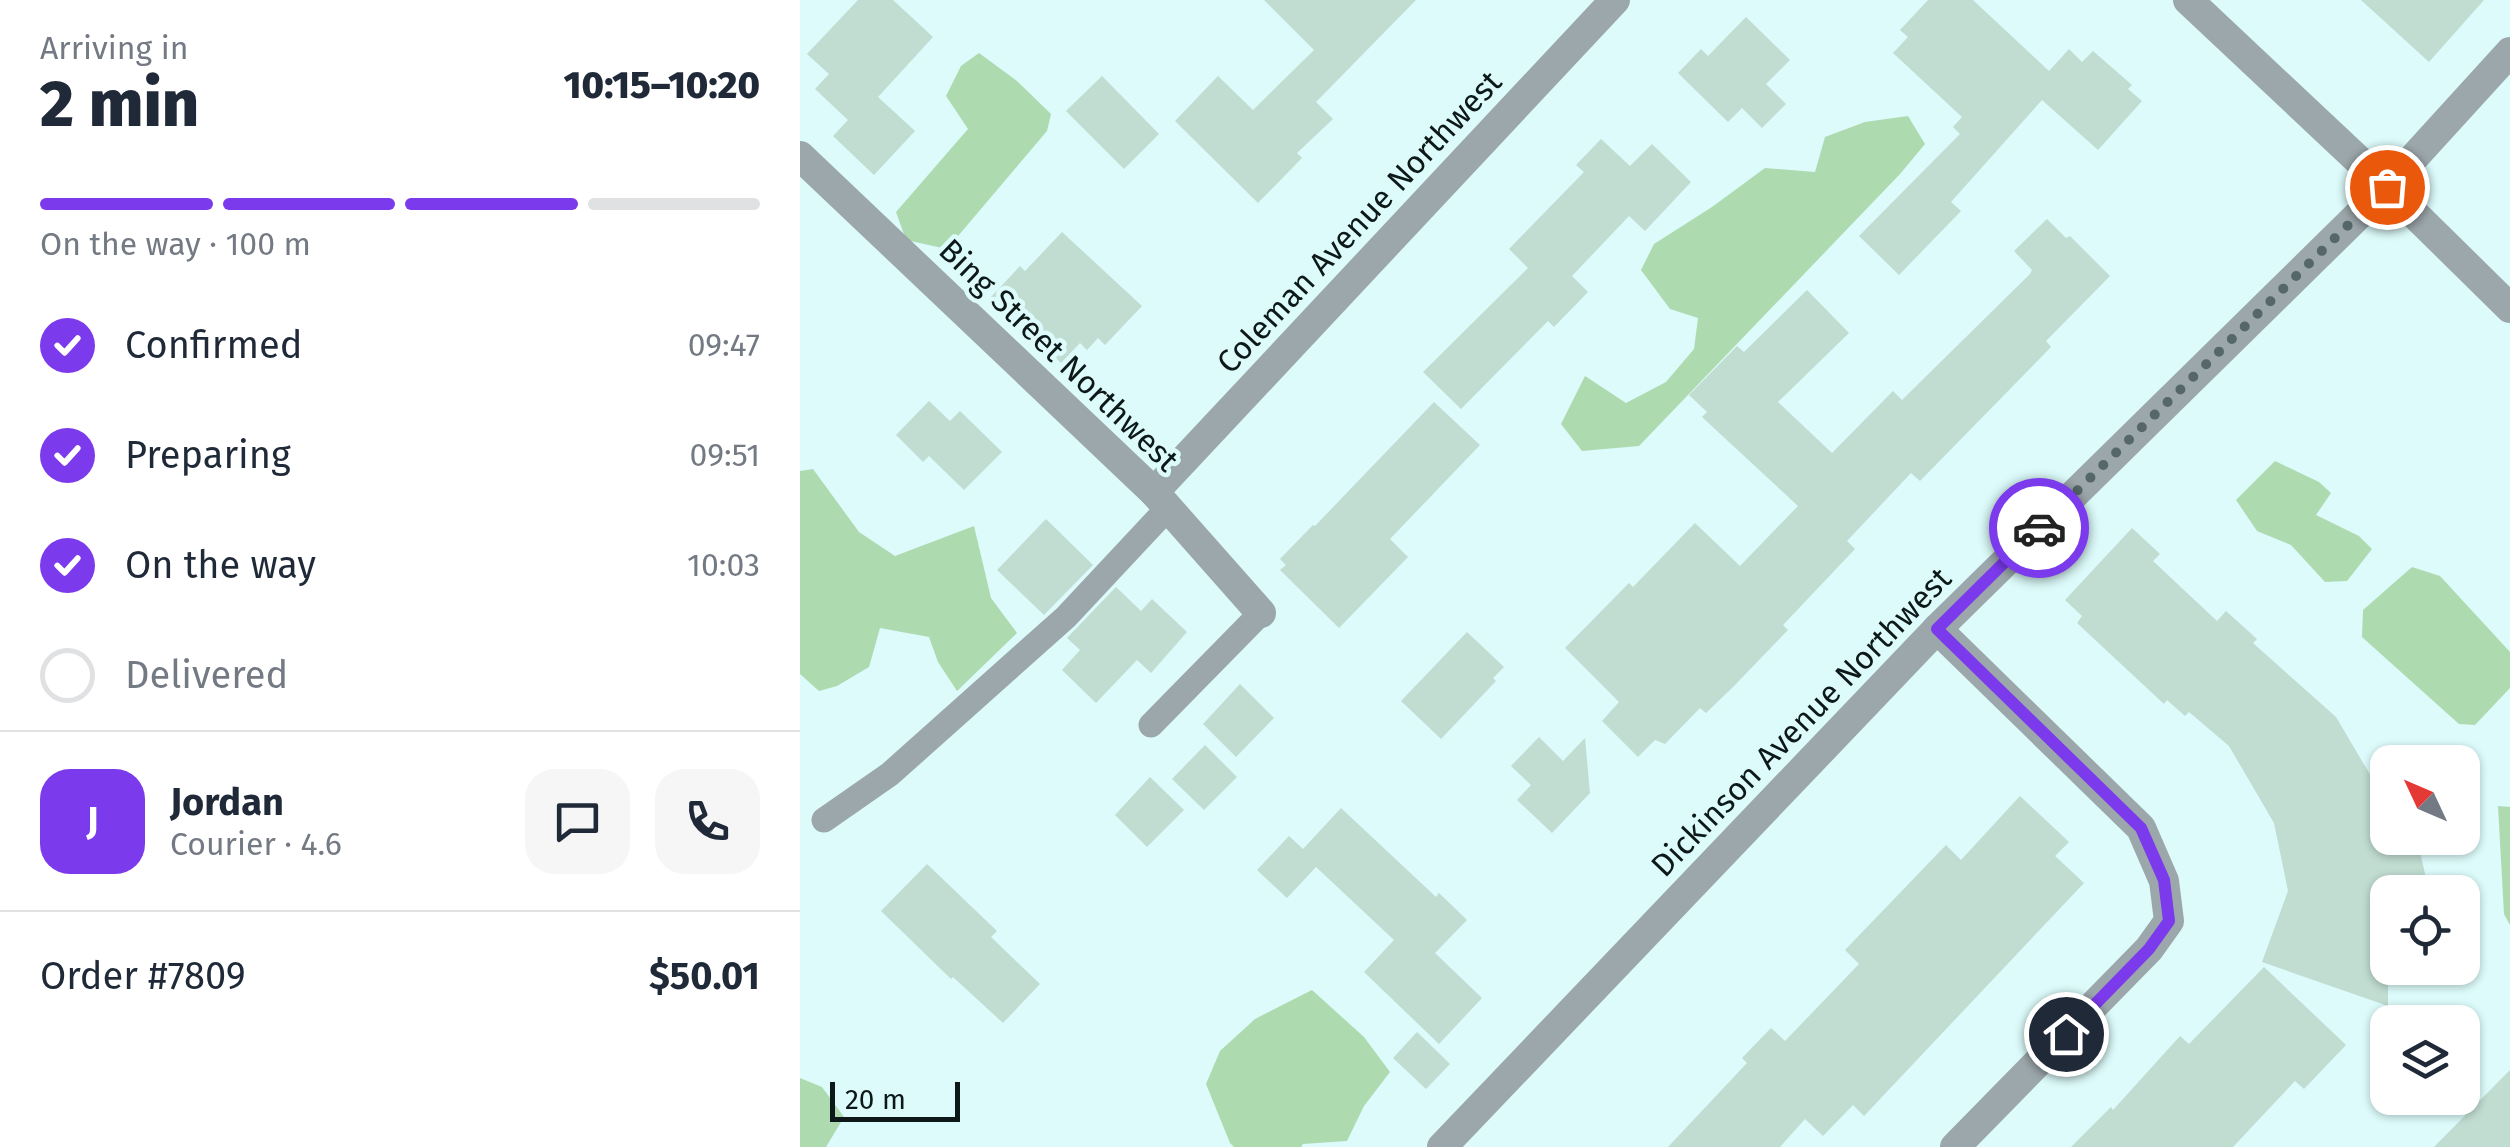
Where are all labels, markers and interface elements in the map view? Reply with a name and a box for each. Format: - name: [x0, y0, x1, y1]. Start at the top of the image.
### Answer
- text: Arriving in: [40, 29, 188, 67]
- text: 10:15–10:20: [564, 62, 760, 108]
- street label: Coleman Avenue Northwest: [1209, 63, 1509, 381]
- text: 2 min: [40, 65, 199, 143]
- pin: [2345, 145, 2430, 230]
- icon: bag: [2360, 160, 2415, 215]
- text: On the way · 100 m: [40, 225, 311, 263]
- street label: Bing Street Northwest: [932, 231, 1187, 479]
- icon: check: [40, 318, 95, 373]
- text: Confirmed: [125, 322, 303, 368]
- text: 09:47: [688, 326, 760, 364]
- icon: check: [40, 428, 95, 483]
- text: Preparing: [125, 432, 291, 478]
- text: 09:51: [690, 436, 760, 474]
- courier: [1989, 478, 2089, 578]
- icon: car: [2012, 501, 2067, 556]
- icon: check: [40, 538, 95, 593]
- text: On the way: [125, 542, 316, 588]
- text: 10:03: [687, 546, 760, 584]
- street label: Dickinson Avenue Northwest: [1643, 559, 1959, 884]
- text: Delivered: [125, 652, 288, 698]
- north arrow: [2370, 745, 2480, 855]
- map controls: [2370, 745, 2480, 1115]
- button: chat: [525, 769, 630, 874]
- button: phone: [655, 769, 760, 874]
- text: Jordan: [170, 779, 284, 825]
- text: J: [86, 798, 99, 844]
- text: Courier · 4.6: [170, 825, 342, 863]
- button: locate: [2370, 875, 2480, 985]
- text: Order #7809: [40, 953, 246, 999]
- text: $50.01: [649, 953, 760, 999]
- pin: [2024, 992, 2109, 1077]
- button: layers: [2370, 1005, 2480, 1115]
- icon: home: [2039, 1007, 2094, 1062]
- scale bar: [830, 1077, 960, 1122]
- text: 20 m: [845, 1083, 906, 1116]

